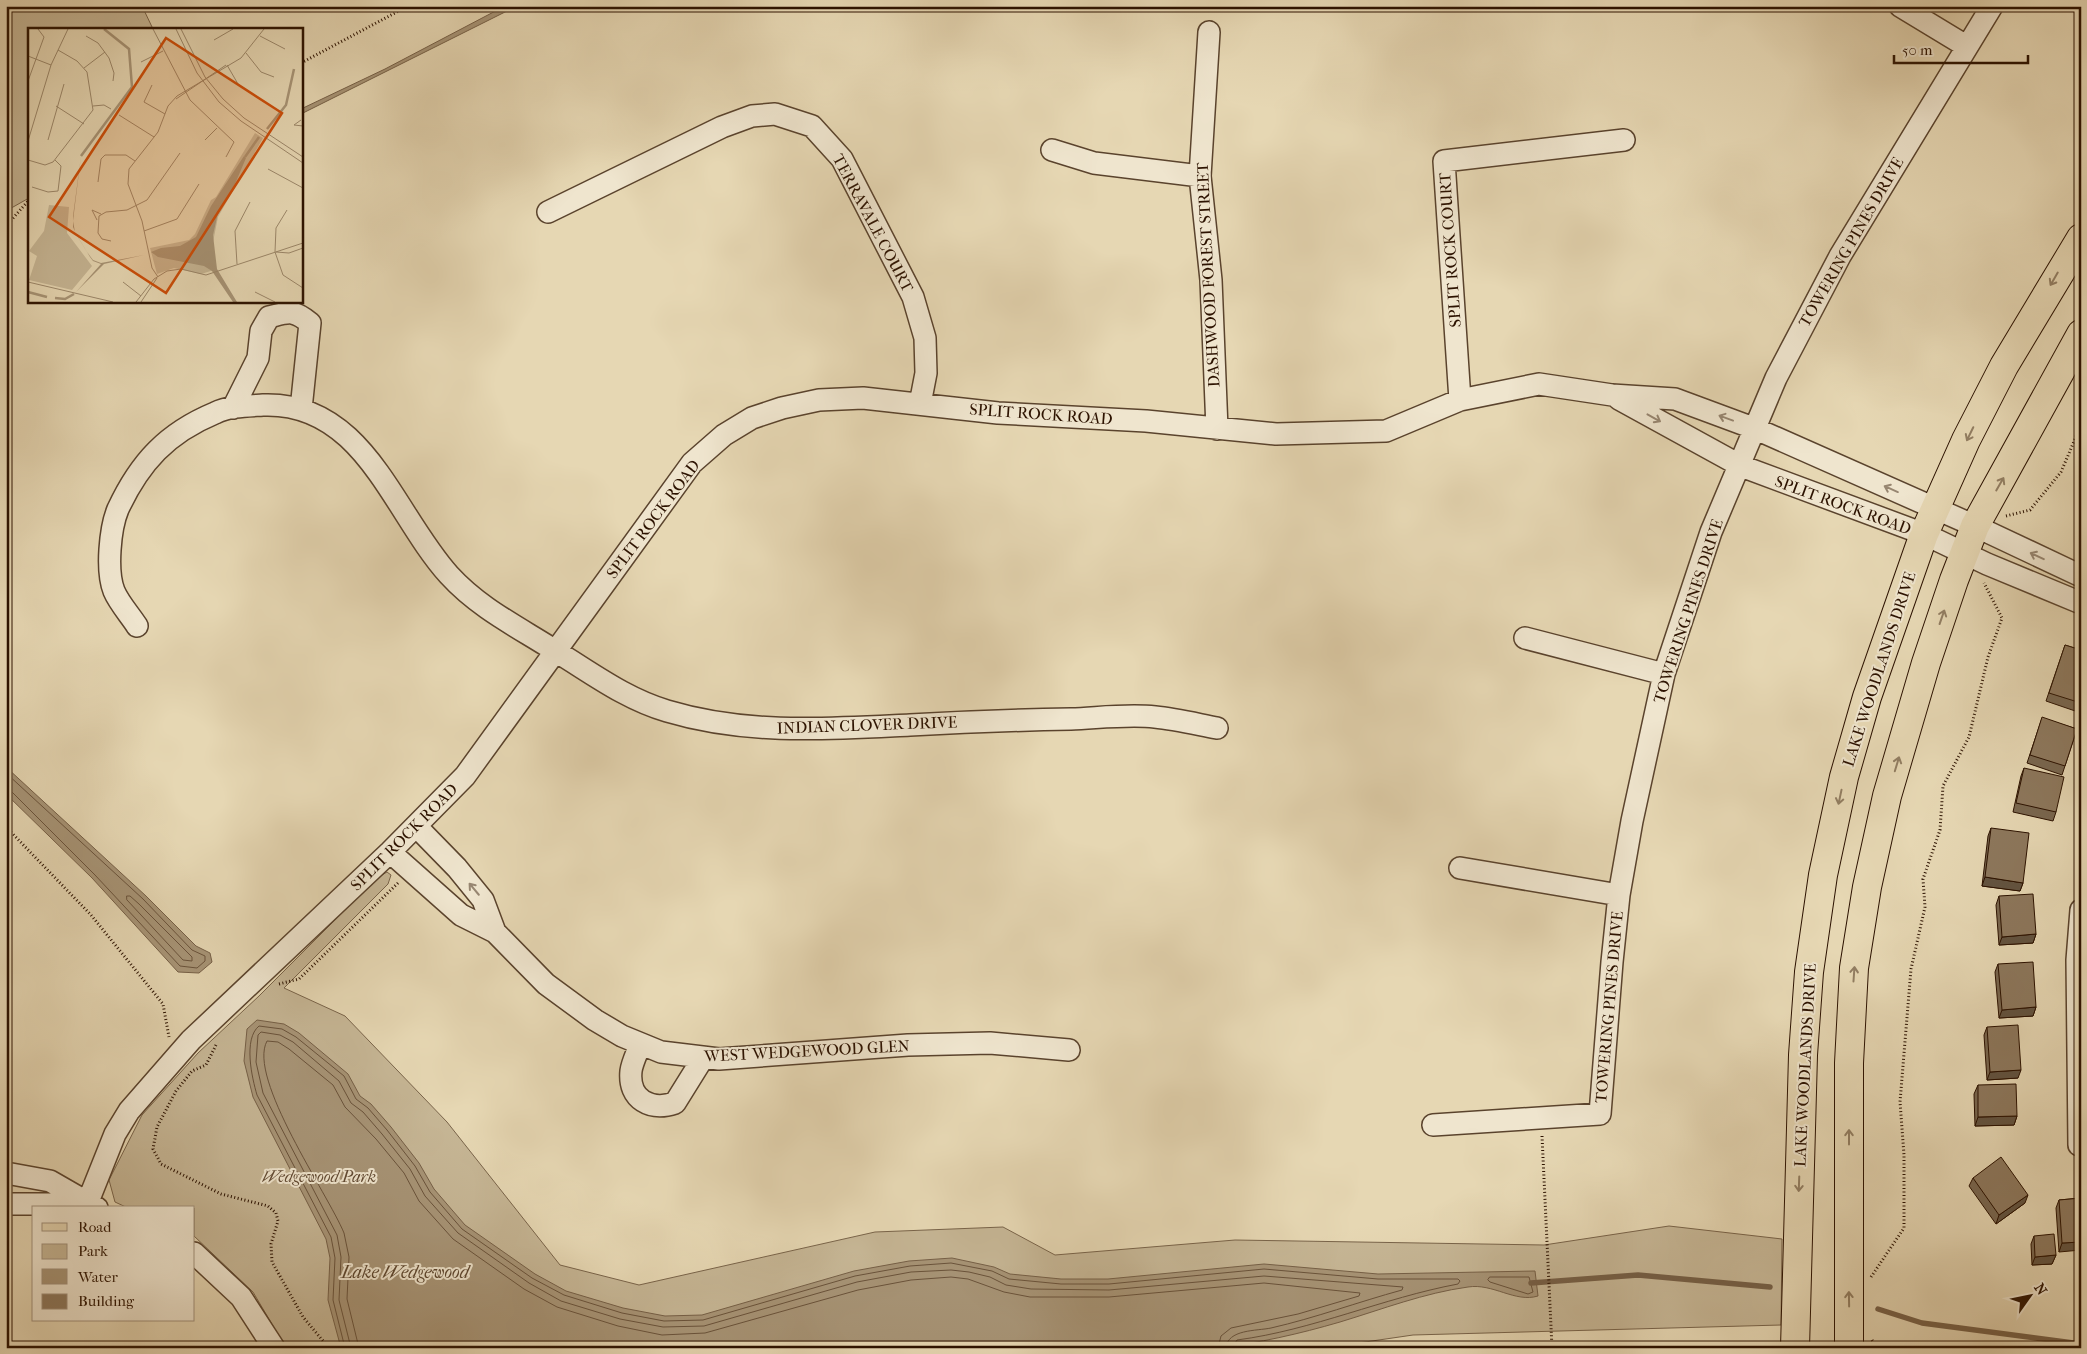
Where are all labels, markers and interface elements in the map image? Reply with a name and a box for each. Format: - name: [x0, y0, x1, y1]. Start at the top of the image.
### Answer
- inset map: [28, 28, 302, 302]
- scale bar: [1894, 32, 2028, 64]
- text: 50 m: [1902, 41, 1933, 59]
- street label: TERRAVALE COURT: [829, 151, 917, 295]
- street label: TOWERING PINES DRIVE: [1795, 154, 1907, 330]
- street label: DASHWOOD FOREST STREET: [1193, 162, 1223, 388]
- street label: SPLIT ROCK COURT: [1435, 172, 1465, 328]
- one-way arrow: [2049, 271, 2059, 285]
- street label: SPLIT ROCK ROAD: [969, 400, 1113, 428]
- one-way arrow: [1718, 413, 1734, 422]
- one-way arrow: [1647, 414, 1661, 424]
- one-way arrow: [1964, 426, 1974, 441]
- street label: SPLIT ROCK ROAD: [602, 456, 704, 582]
- street label: SPLIT ROCK ROAD: [1772, 472, 1914, 538]
- one-way arrow: [1995, 477, 2005, 492]
- one-way arrow: [1884, 483, 1899, 493]
- street label: TOWERING PINES DRIVE: [1649, 516, 1727, 706]
- one-way arrow: [2030, 550, 2045, 560]
- street label: LAKE WOODLANDS DRIVE: [1838, 569, 1920, 769]
- one-way arrow: [1937, 609, 1947, 625]
- street label: INDIAN CLOVER DRIVE: [776, 712, 958, 738]
- one-way arrow: [1892, 756, 1902, 772]
- street label: SPLIT ROCK ROAD: [346, 779, 462, 895]
- one-way arrow: [1835, 789, 1844, 805]
- one-way arrow: [468, 883, 479, 896]
- street label: TOWERING PINES DRIVE: [1591, 910, 1627, 1104]
- street label: LAKE WOODLANDS DRIVE: [1790, 962, 1820, 1167]
- one-way arrow: [1849, 966, 1859, 982]
- street label: WEST WEDGEWOOD GLEN: [703, 1036, 910, 1066]
- one-way arrow: [1844, 1129, 1854, 1145]
- park label: Wedgewood Park: [262, 1167, 376, 1186]
- one-way arrow: [1794, 1176, 1804, 1192]
- legend: [32, 1206, 195, 1322]
- text: Road: [78, 1218, 112, 1236]
- text: Park: [78, 1242, 108, 1260]
- water label: Lake Wedgewood: [339, 1262, 472, 1283]
- text: Water: [77, 1268, 118, 1286]
- north arrow: [2004, 1272, 2054, 1322]
- text: N: [2030, 1280, 2051, 1299]
- one-way arrow: [1844, 1291, 1853, 1307]
- text: Building: [78, 1292, 135, 1310]

